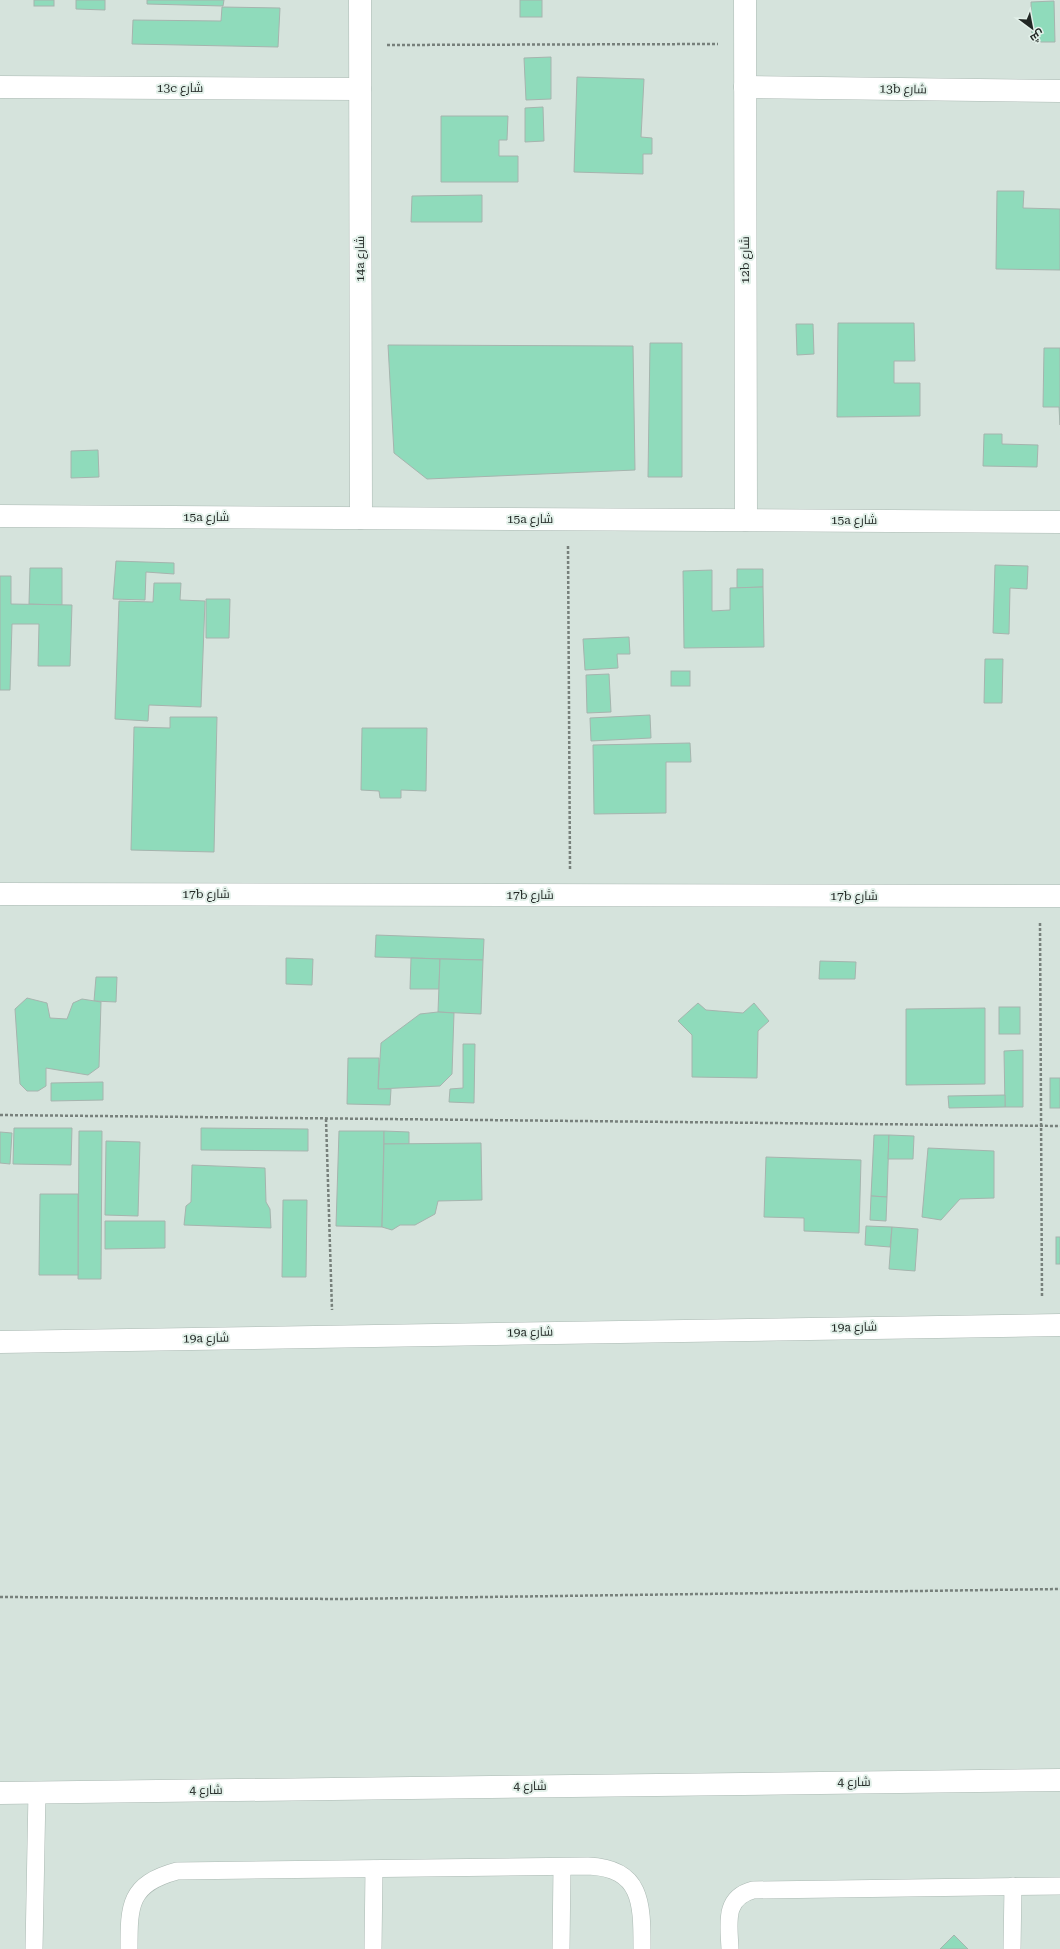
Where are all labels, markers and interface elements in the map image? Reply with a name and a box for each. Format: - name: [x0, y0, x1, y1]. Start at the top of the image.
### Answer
- north arrow: [1012, 8, 1052, 48]
- text: ش: [1028, 27, 1046, 45]
- street label: 13c شارع: [157, 81, 203, 96]
- street label: 13b شارع: [879, 82, 927, 97]
- street label: 14a شارع: [353, 236, 368, 282]
- street label: 12b شارع: [738, 236, 753, 284]
- street label: 15a شارع: [183, 510, 229, 525]
- street label: 15a شارع: [507, 512, 553, 527]
- street label: 15a شارع: [831, 513, 877, 528]
- street label: 17b شارع: [182, 887, 230, 902]
- street label: 17b شارع: [506, 888, 554, 903]
- street label: 17b شارع: [830, 889, 878, 904]
- street label: 19a شارع: [831, 1320, 877, 1335]
- street label: 19a شارع: [507, 1325, 553, 1340]
- street label: 19a شارع: [183, 1331, 229, 1346]
- street label: شارع 4: [837, 1775, 871, 1790]
- street label: شارع 4: [513, 1779, 547, 1794]
- street label: شارع 4: [189, 1783, 223, 1798]

